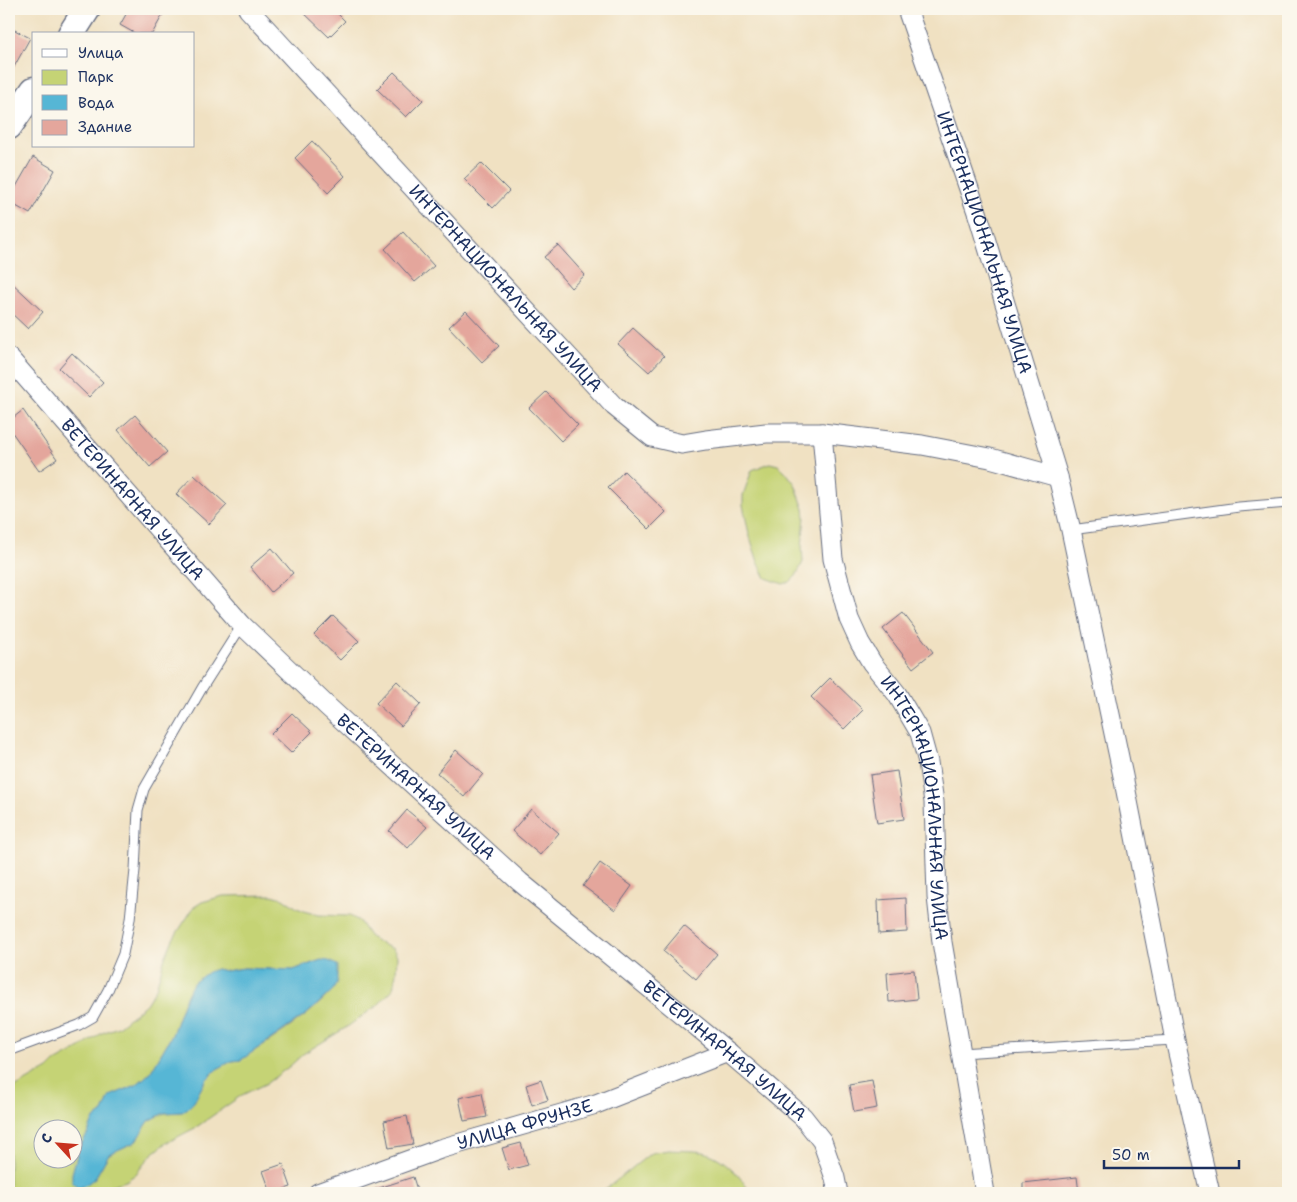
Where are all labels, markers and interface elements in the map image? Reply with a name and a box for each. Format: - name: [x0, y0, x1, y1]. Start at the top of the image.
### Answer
- legend: [32, 32, 195, 148]
- text: Улица: [78, 43, 124, 63]
- text: Парк: [78, 67, 114, 87]
- text: Вода: [78, 93, 115, 113]
- street label: ИНТЕРНАЦИОНАЛЬНАЯ УЛИЦА: [931, 108, 1038, 377]
- text: Здание: [78, 117, 132, 137]
- street label: ИНТЕРНАЦИОНАЛЬНАЯ УЛИЦА: [404, 179, 607, 398]
- street label: ВЕТЕРИНАРНАЯ УЛИЦА: [56, 414, 210, 586]
- street label: ИНТЕРНАЦИОНАЛЬНАЯ УЛИЦА: [875, 671, 954, 941]
- street label: ВЕТЕРИНАРНАЯ УЛИЦА: [331, 708, 500, 866]
- street label: ВЕТЕРИНАРНАЯ УЛИЦА: [637, 975, 811, 1126]
- street label: УЛИЦА ФРУНЗЕ: [454, 1094, 595, 1155]
- north arrow: [32, 1120, 82, 1170]
- text: С: [36, 1130, 56, 1146]
- scale bar: [1104, 1137, 1240, 1169]
- text: 50 m: [1112, 1145, 1150, 1165]

